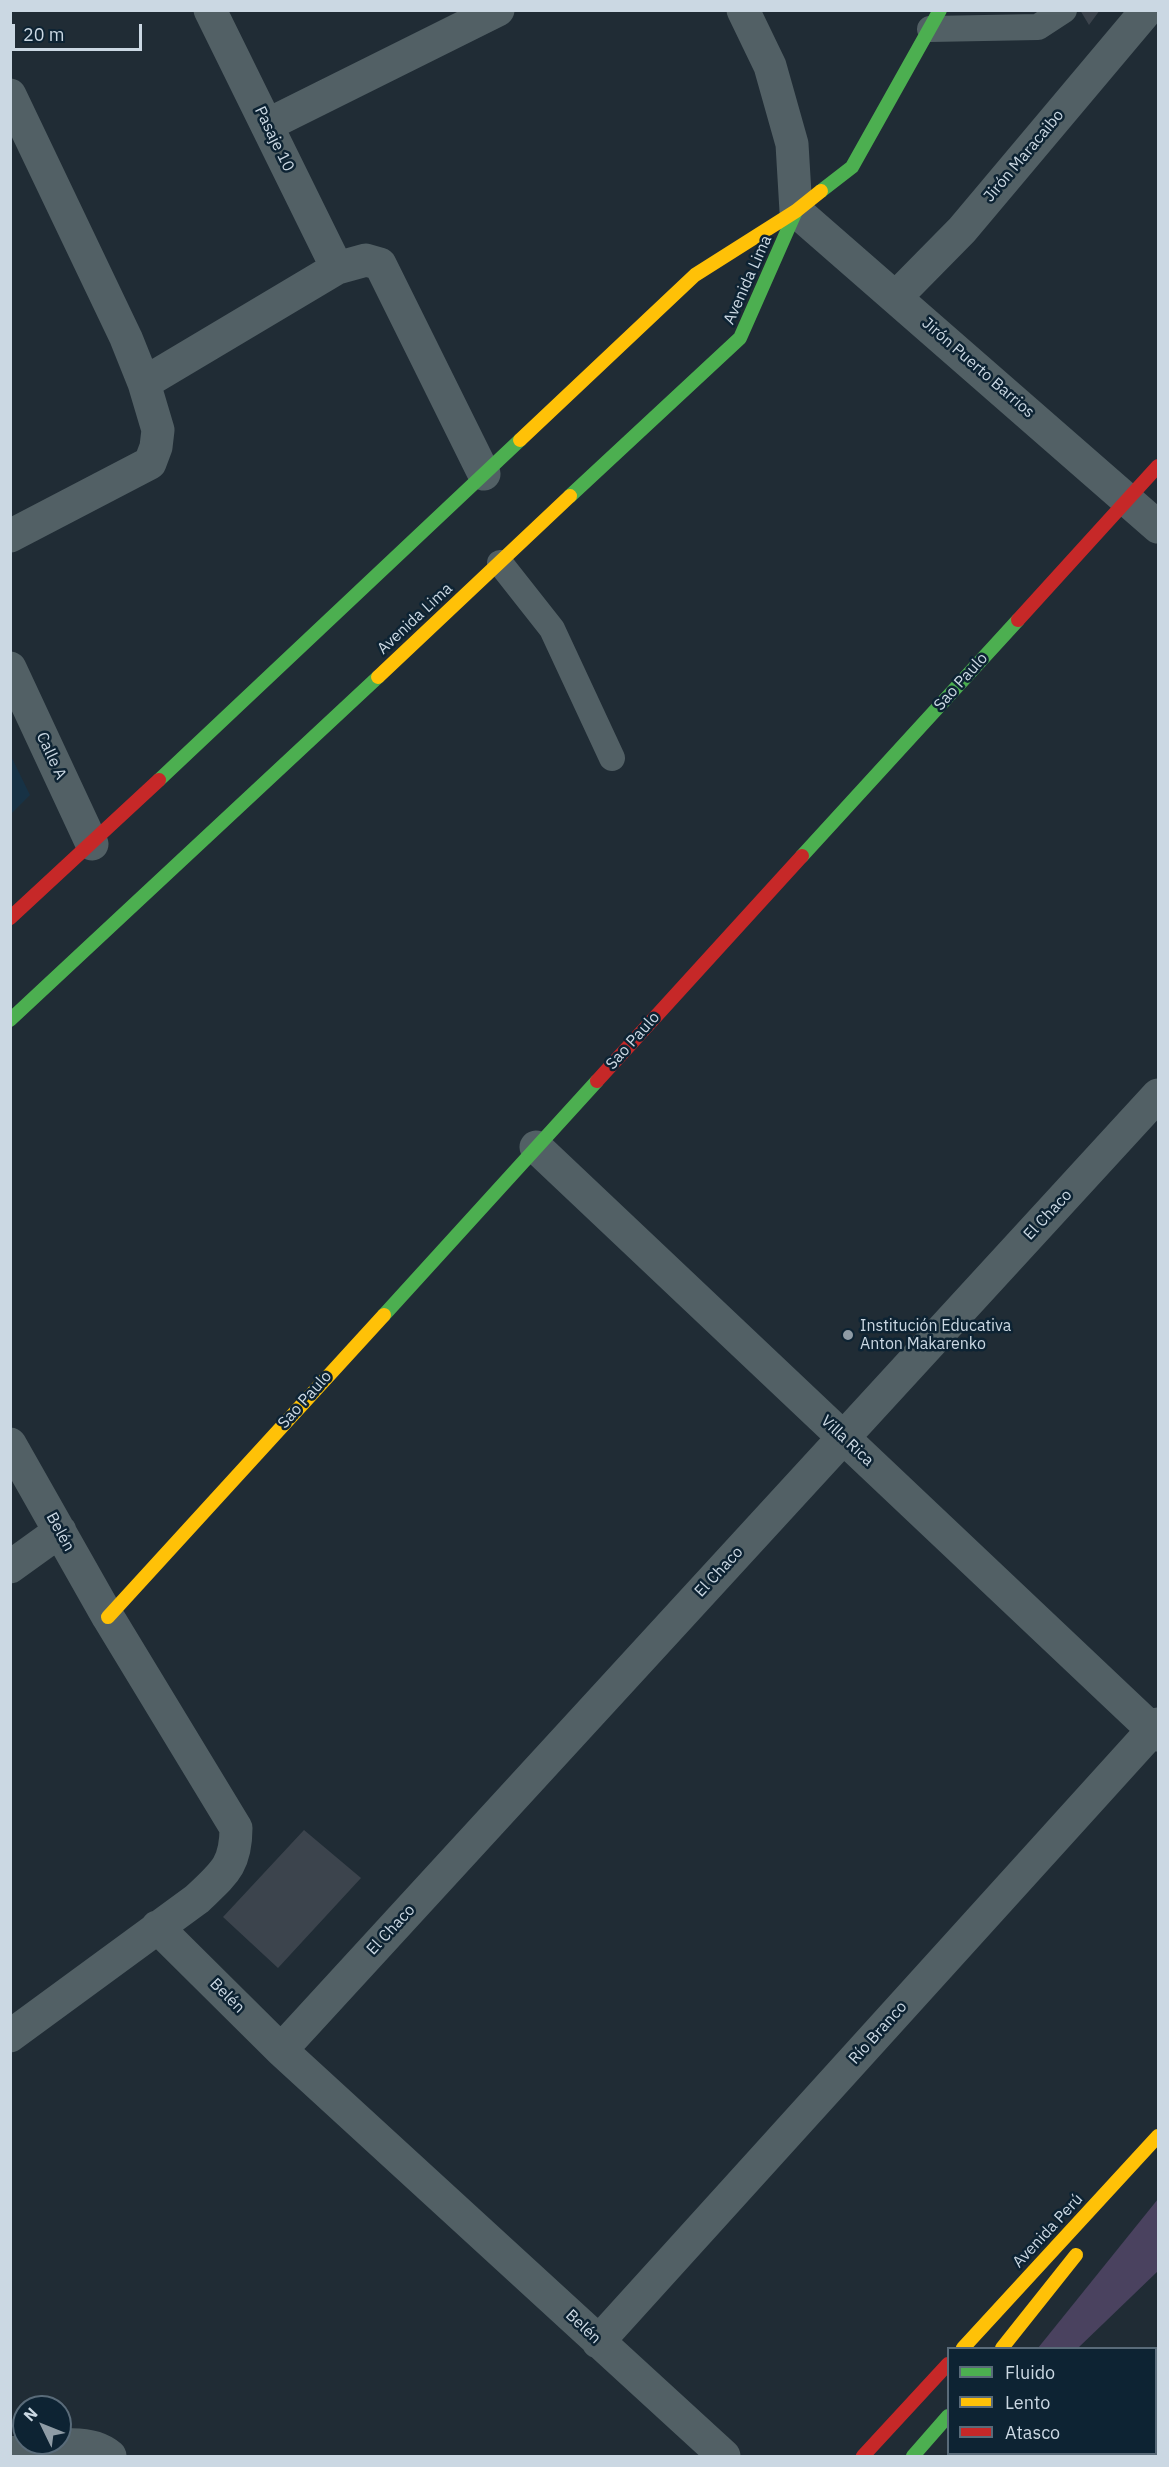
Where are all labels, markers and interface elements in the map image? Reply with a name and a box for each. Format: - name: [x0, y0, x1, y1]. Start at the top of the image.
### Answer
- scale bar: [15, 12, 146, 50]
- text: 20 m: [23, 23, 65, 46]
- street label: Pasaje 10: [250, 103, 298, 175]
- street label: Jirón Maracaibo: [980, 106, 1068, 206]
- street label: Avenida Lima: [720, 232, 776, 328]
- street label: Jirón Puerto Barrios: [918, 314, 1038, 422]
- street label: Avenida Lima: [373, 579, 457, 659]
- street label: Sao Paulo: [930, 649, 992, 715]
- street label: Calle A: [32, 729, 70, 783]
- street label: Sao Paulo: [602, 1008, 664, 1074]
- street label: El Chaco: [1020, 1186, 1076, 1244]
- place label: Institución Educativa Anton Makarenko: [860, 1316, 1011, 1354]
- marker: Institución Educativa Anton Makarenko: [841, 1328, 855, 1342]
- street label: Sao Paulo: [274, 1367, 336, 1433]
- street label: Villa Rica: [816, 1412, 878, 1470]
- street label: Belén: [42, 1509, 78, 1555]
- street label: El Chaco: [691, 1543, 747, 1601]
- street label: El Chaco: [363, 1901, 419, 1959]
- street label: Belén: [206, 1975, 248, 2017]
- street label: Río Branco: [845, 1998, 911, 2068]
- street label: Avenida Perú: [1009, 2190, 1087, 2272]
- street label: Belén: [561, 2306, 605, 2348]
- legend: [947, 2347, 1157, 2455]
- text: Fluido: [1005, 2361, 1055, 2384]
- text: Lento: [1005, 2391, 1050, 2414]
- north arrow: [12, 2395, 72, 2455]
- text: N: [19, 2403, 42, 2425]
- text: Atasco: [1005, 2421, 1060, 2444]

